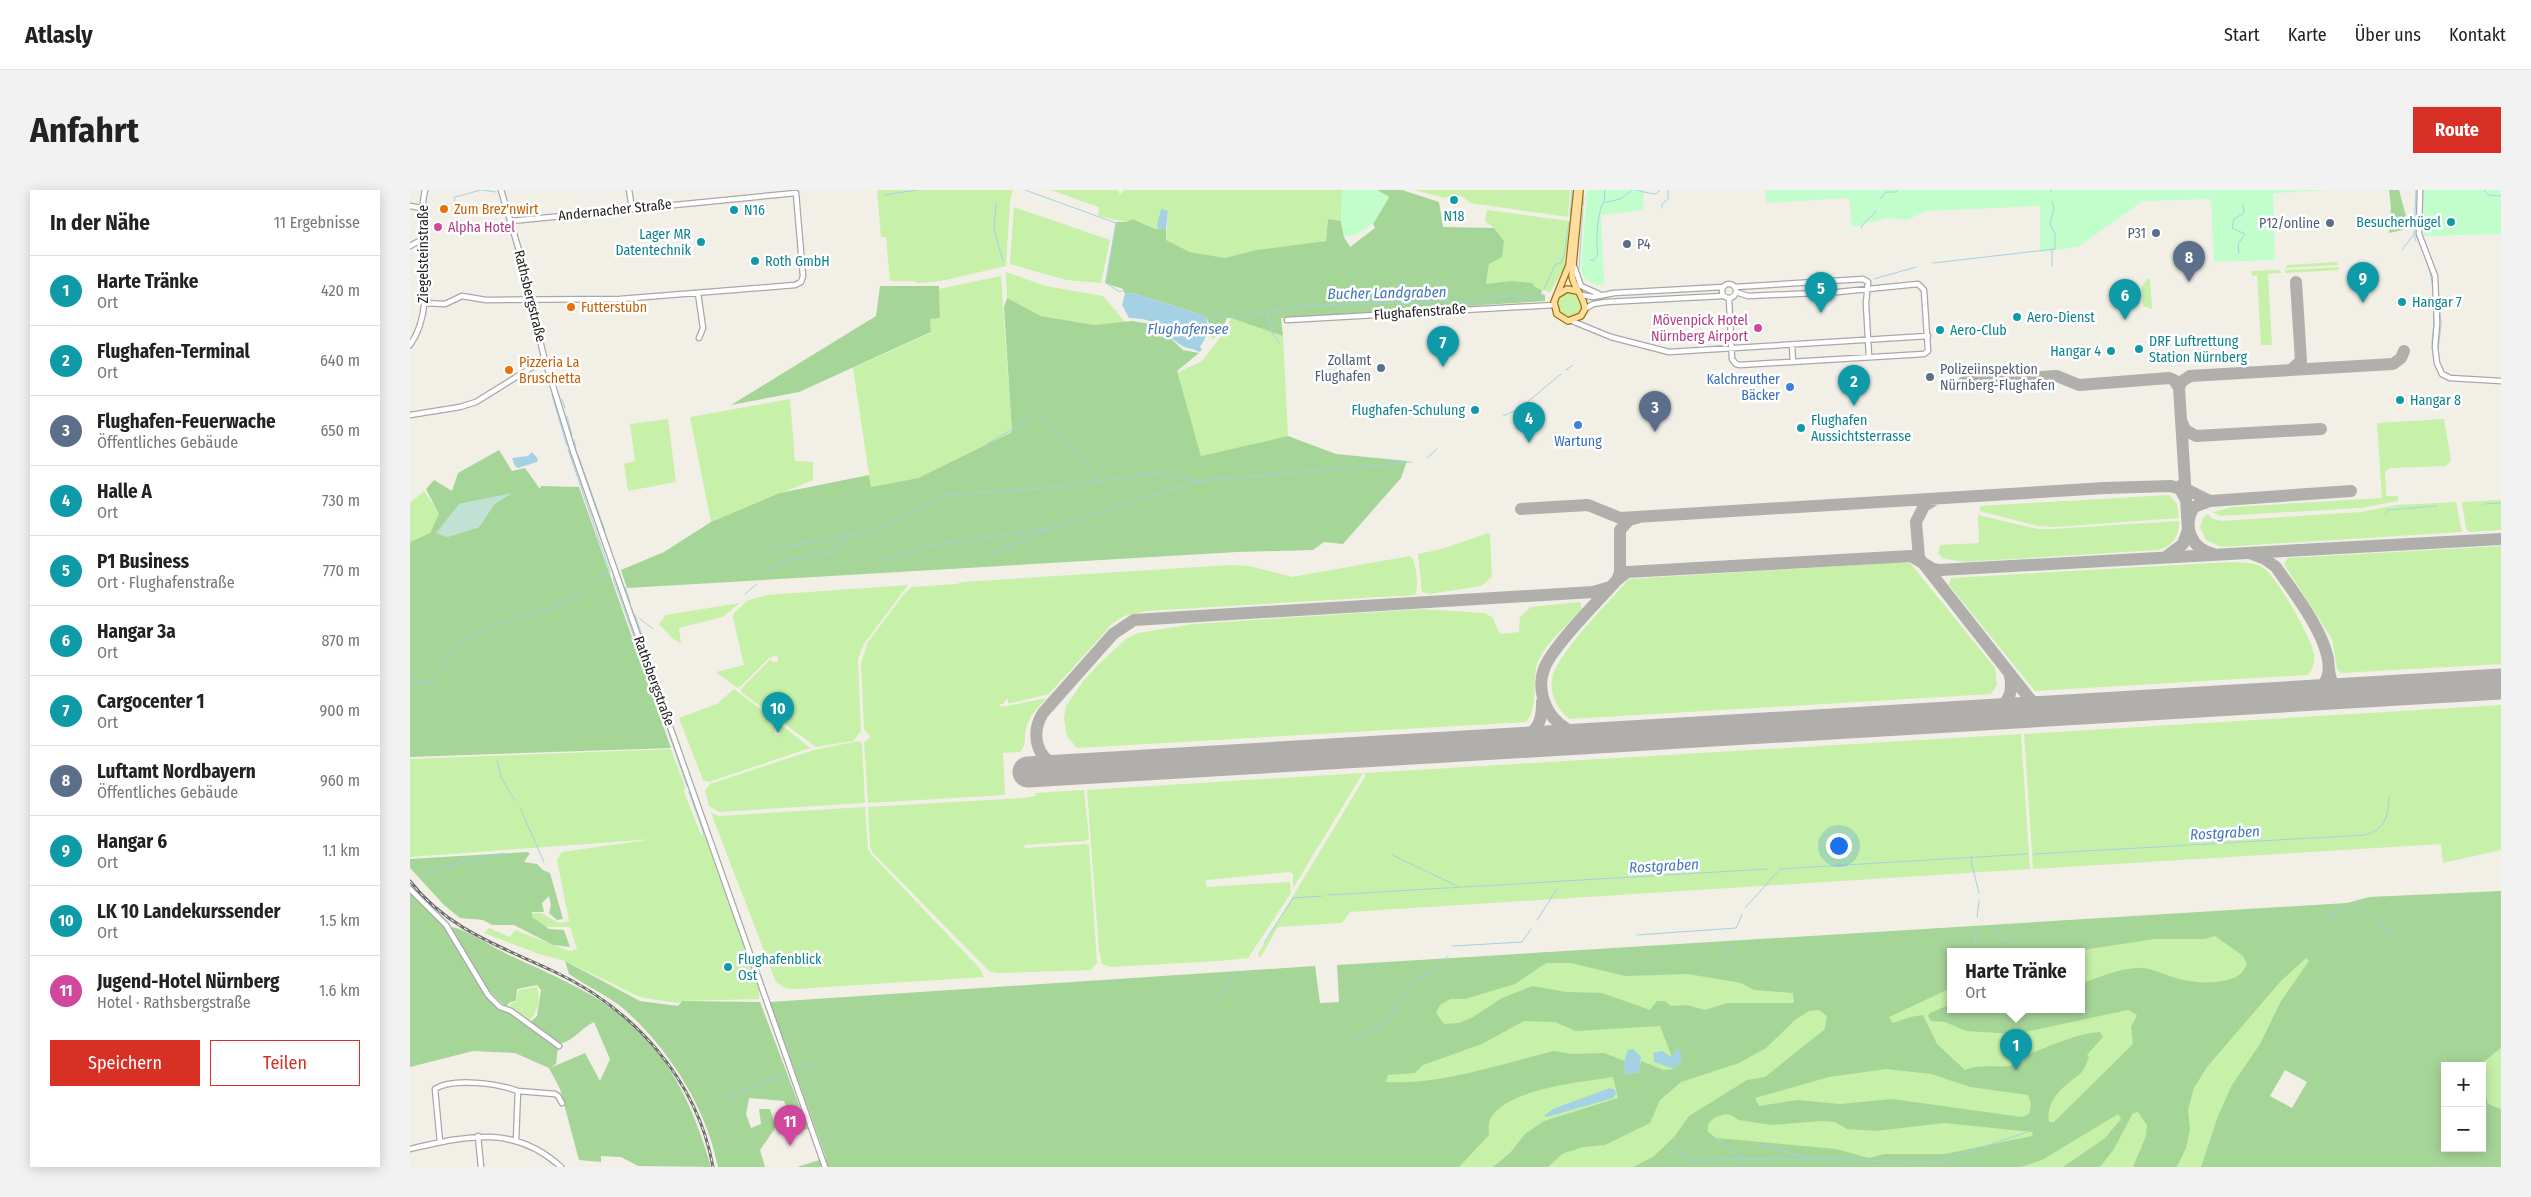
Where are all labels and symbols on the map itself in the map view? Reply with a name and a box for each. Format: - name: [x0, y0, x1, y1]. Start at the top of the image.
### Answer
- marker: N18: [1448, 194, 1460, 206]
- street label: Andernacher Straße: [557, 196, 673, 224]
- place label: Zum Brez'nwirt: [454, 201, 539, 218]
- place label: N16: [744, 202, 765, 219]
- marker: Zum Brez'nwirt: [438, 203, 450, 215]
- marker: N16: [728, 204, 740, 216]
- street label: Ziegelsteinstraße: [415, 205, 432, 303]
- place label: N18: [1444, 208, 1464, 225]
- place label: Besucherhügel: [2356, 214, 2441, 231]
- place label: P12/online: [2259, 215, 2320, 232]
- marker: Besucherhügel: [2445, 216, 2457, 228]
- marker: P12/online: [2324, 217, 2336, 229]
- place label: Alpha Hotel: [448, 219, 515, 236]
- marker: Alpha Hotel: [432, 221, 444, 233]
- place label: P31: [2128, 225, 2146, 242]
- place label: Lager MR Datentechnik: [615, 226, 691, 259]
- marker: P31: [2150, 227, 2162, 239]
- marker: Lager MR Datentechnik: [695, 236, 707, 248]
- place label: P4: [1637, 236, 1651, 253]
- marker: P4: [1621, 238, 1633, 250]
- pin: 8: [2173, 241, 2205, 282]
- street label: Rathsbergstraße: [510, 248, 550, 344]
- place label: Roth GmbH: [765, 253, 830, 270]
- marker: Roth GmbH: [749, 255, 761, 267]
- pin: 9: [2347, 262, 2379, 303]
- pin: 5: [1805, 272, 1837, 313]
- pin: 6: [2109, 279, 2141, 320]
- water label: Bucher Landgraben: [1327, 283, 1447, 303]
- place label: Hangar 7: [2412, 294, 2462, 311]
- marker: Hangar 7: [2396, 296, 2408, 308]
- place label: Futterstubn: [581, 299, 647, 316]
- street label: Flughafenstraße: [1373, 300, 1467, 324]
- marker: Futterstubn: [565, 301, 577, 313]
- place label: Aero-Dienst: [2027, 309, 2095, 326]
- marker: Aero-Dienst: [2011, 311, 2023, 323]
- place label: Mövenpick Hotel Nürnberg Airport: [1651, 312, 1748, 345]
- water label: Flughafensee: [1147, 320, 1229, 338]
- marker: Mövenpick Hotel Nürnberg Airport: [1752, 322, 1764, 334]
- place label: Aero-Club: [1950, 322, 2007, 339]
- marker: Aero-Club: [1934, 324, 1946, 336]
- pin: 7: [1427, 326, 1459, 367]
- place label: DRF Luftrettung Station Nürnberg: [2149, 333, 2248, 366]
- place label: Hangar 4: [2050, 343, 2101, 360]
- marker: DRF Luftrettung Station Nürnberg: [2133, 343, 2145, 355]
- marker: Hangar 4: [2105, 345, 2117, 357]
- place label: Zollamt Flughafen: [1315, 352, 1371, 385]
- place label: Pizzeria La Bruschetta: [519, 354, 581, 387]
- place label: Polizeiinspektion Nürnberg-Flughafen: [1940, 361, 2055, 394]
- marker: Zollamt Flughafen: [1375, 362, 1387, 374]
- marker: Pizzeria La Bruschetta: [503, 364, 515, 376]
- pin: 2: [1838, 365, 1870, 406]
- place label: Kalchreuther Bäcker: [1706, 371, 1780, 404]
- marker: Polizeiinspektion Nürnberg-Flughafen: [1924, 371, 1936, 383]
- marker: Kalchreuther Bäcker: [1784, 381, 1796, 393]
- pin: 3: [1639, 391, 1671, 432]
- place label: Hangar 8: [2410, 392, 2461, 409]
- marker: Hangar 8: [2394, 394, 2406, 406]
- place label: Flughafen-Schulung: [1352, 402, 1465, 419]
- pin: 4: [1513, 402, 1545, 443]
- marker: Flughafen-Schulung: [1469, 404, 1481, 416]
- place label: Flughafen Aussichtsterrasse: [1811, 412, 1911, 445]
- marker: Wartung: [1572, 419, 1584, 431]
- marker: Flughafen Aussichtsterrasse: [1795, 422, 1807, 434]
- place label: Wartung: [1554, 433, 1602, 450]
- street label: Rathsbergstraße: [630, 634, 678, 728]
- pin: 10: [762, 692, 794, 733]
- water label: Rostgraben: [2190, 822, 2260, 844]
- your location: [1826, 833, 1852, 859]
- water label: Rostgraben: [1629, 855, 1699, 877]
- place label: Flughafenblick Ost: [738, 951, 822, 984]
- marker: Flughafenblick Ost: [722, 961, 734, 973]
- pin: 1: [2000, 1029, 2032, 1070]
- pin: 11: [774, 1105, 806, 1146]

